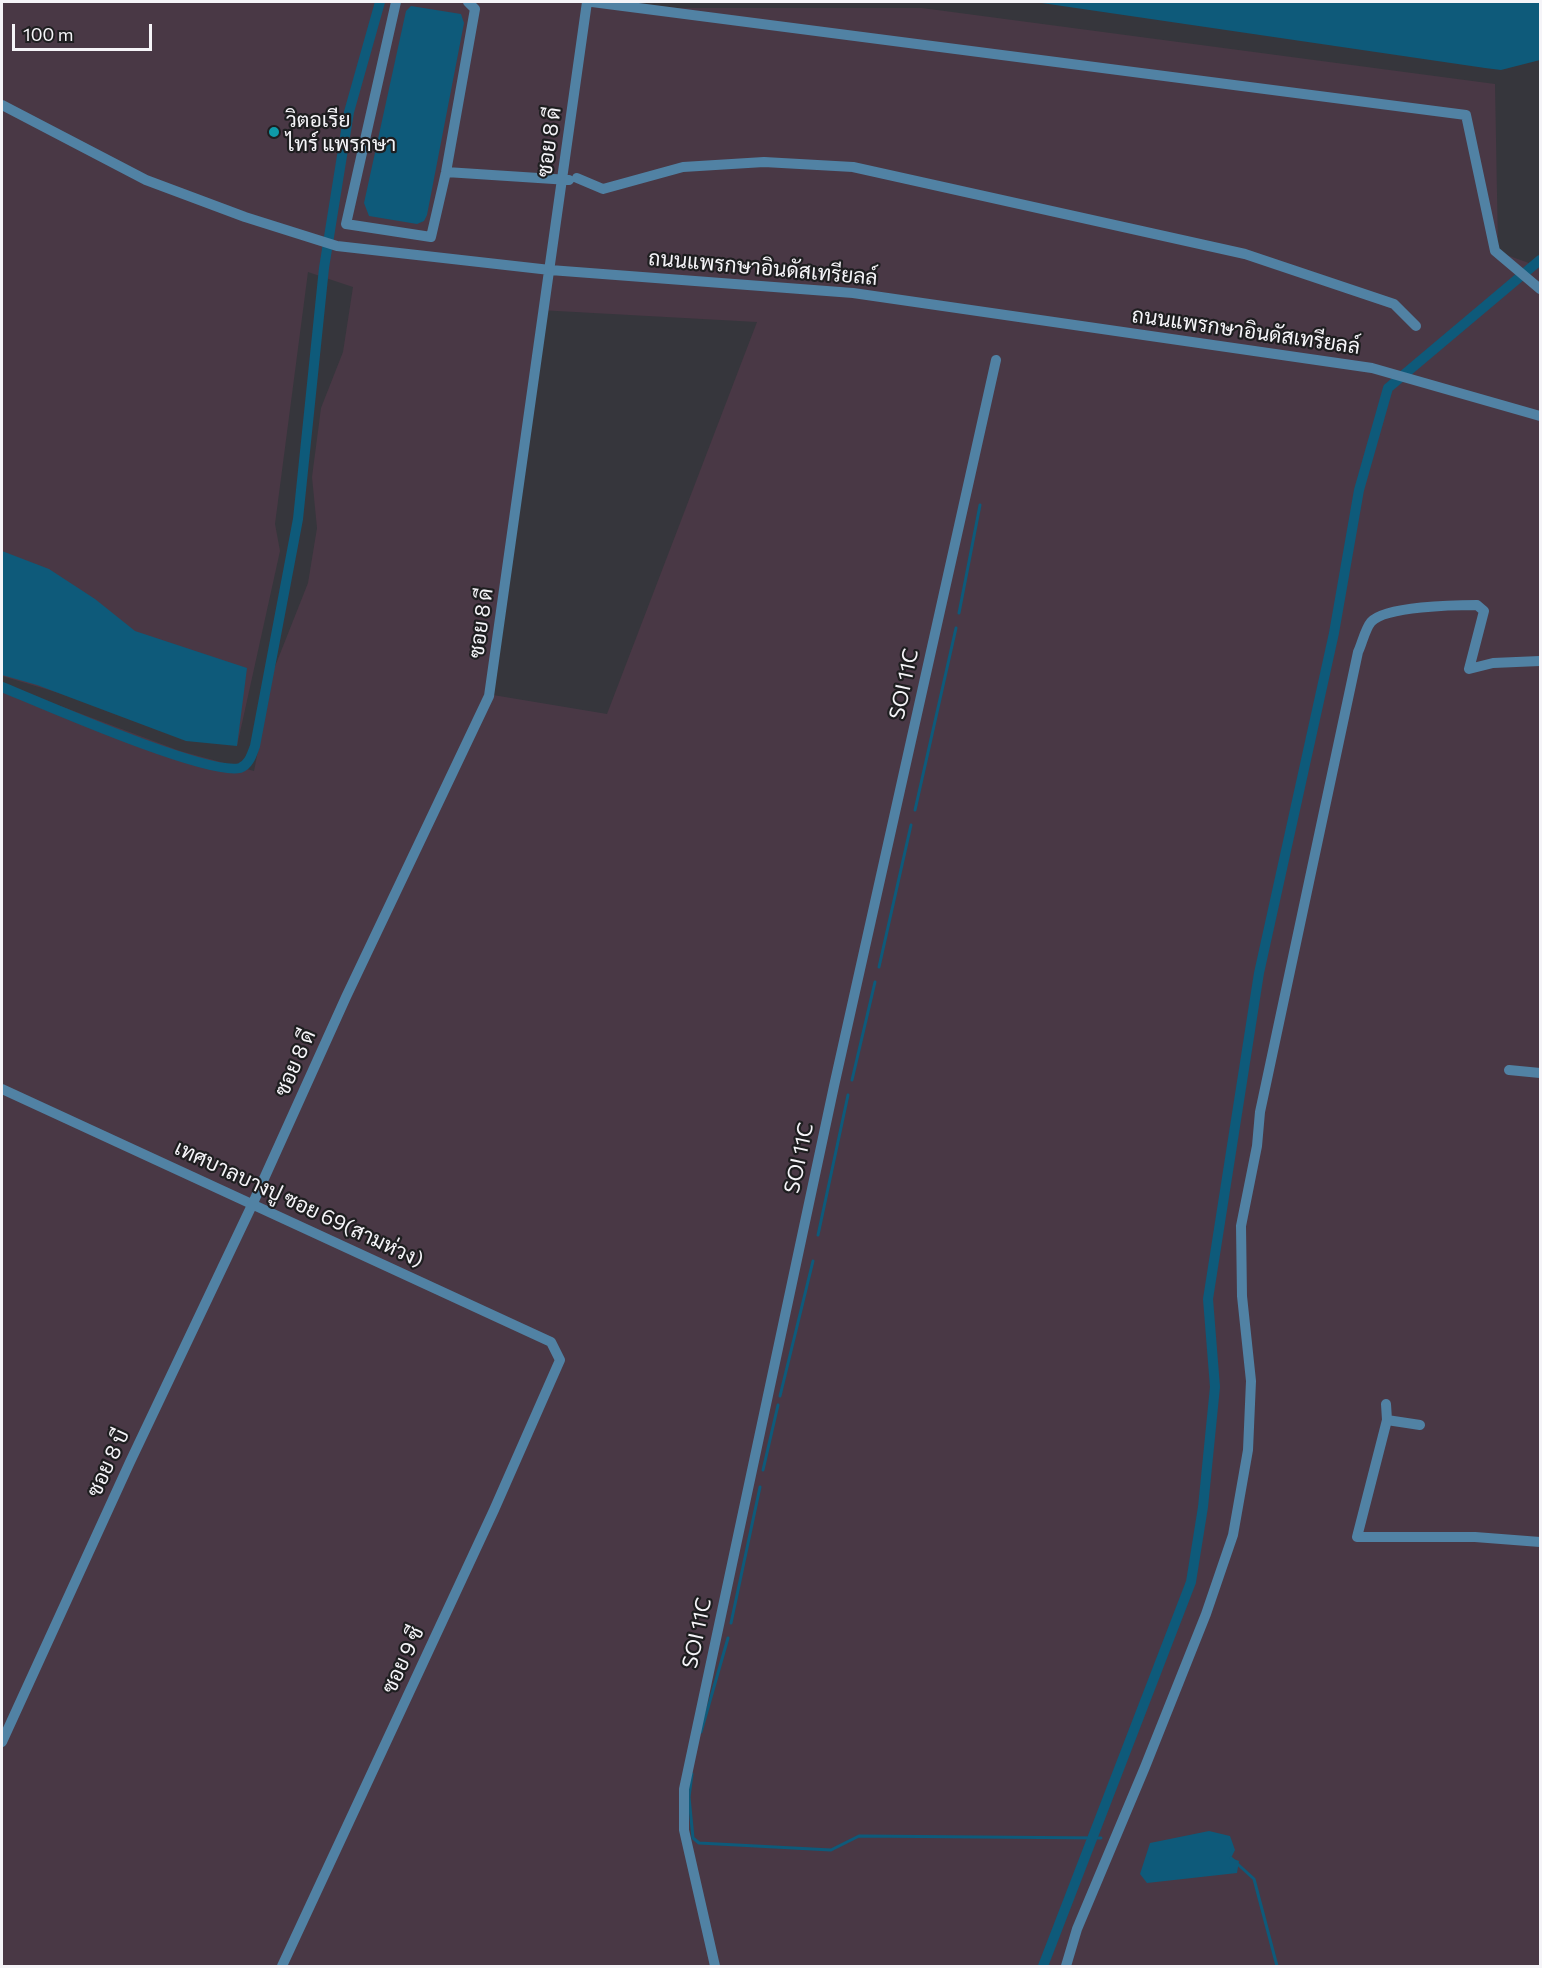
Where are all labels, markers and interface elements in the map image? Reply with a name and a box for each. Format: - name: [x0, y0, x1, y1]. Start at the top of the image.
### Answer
- scale bar: [15, 12, 154, 50]
- text: 100 m: [23, 23, 73, 45]
- street label: ซอย 8 ดี: [532, 105, 566, 179]
- place label: วิตอเรีย ไทร์ แพรกษา: [286, 107, 396, 157]
- marker: วิตอเรีย ไทร์ แพรกษา: [267, 125, 281, 139]
- street label: ถนนแพรกษาอินดัสเทรียลล์: [647, 245, 879, 291]
- street label: ถนนแพรกษาอินดัสเทรียลล์: [1130, 303, 1362, 359]
- street label: ซอย 8 ดี: [464, 586, 498, 660]
- street label: SOI 11C: [884, 646, 924, 722]
- street label: ซอย 8 ดี: [269, 1026, 321, 1100]
- street label: SOI 11C: [779, 1120, 819, 1196]
- street label: เทศบาลบางปู ซอย 69(สามห่วง): [171, 1135, 427, 1273]
- street label: ซอย 8 บี: [81, 1425, 135, 1501]
- street label: SOI 11C: [677, 1595, 717, 1671]
- street label: ซอย 9 ซี: [377, 1623, 429, 1697]

